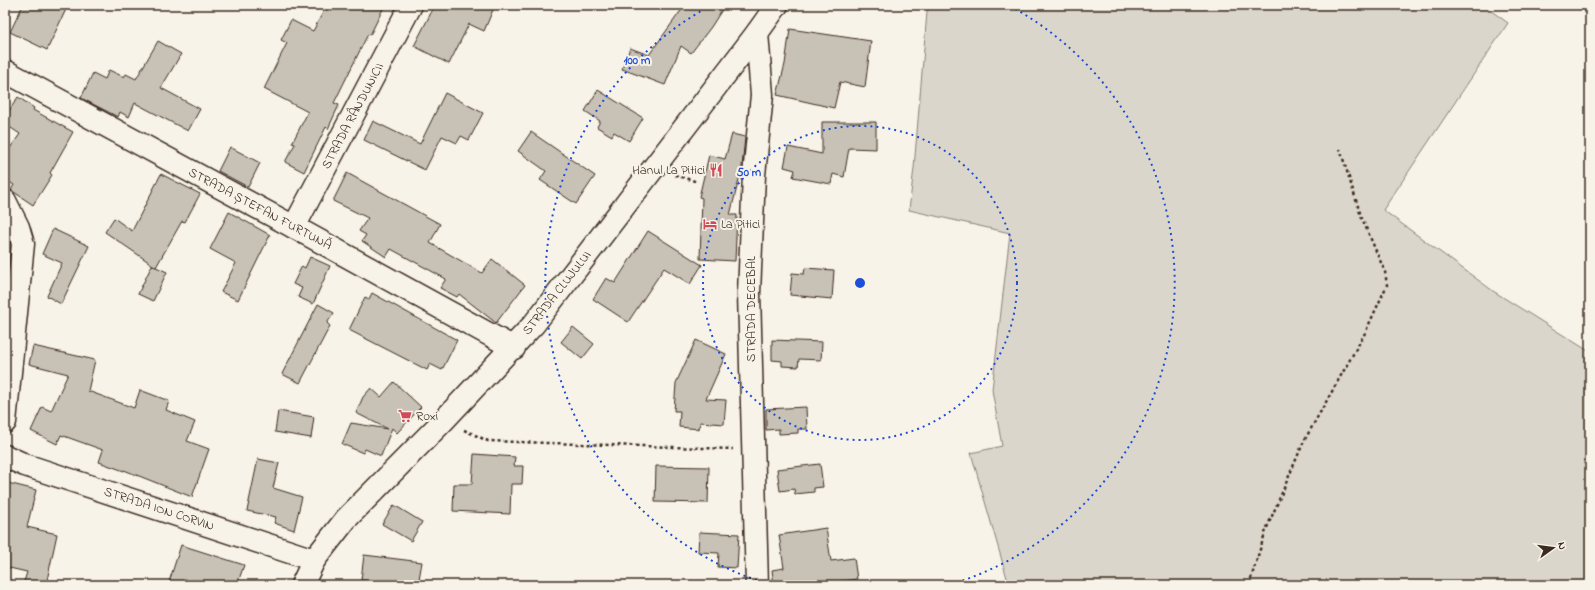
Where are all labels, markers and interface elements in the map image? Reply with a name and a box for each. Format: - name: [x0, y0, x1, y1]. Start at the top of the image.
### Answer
- text: 100 m: [624, 52, 651, 70]
- street label: STRADA RÂNDUNICII: [317, 59, 389, 173]
- place label: Hanul La Pitici: [632, 161, 705, 180]
- restaurant icon: Hanul La Pitici: [708, 162, 724, 178]
- street label: STRADA ȘTEFAN FURTUNĂ: [185, 163, 335, 255]
- text: 50 m: [737, 164, 762, 182]
- place label: La Pitici: [721, 215, 760, 234]
- hotel icon: La Pitici: [702, 216, 718, 232]
- street label: STRADA CLUJULUI: [518, 247, 596, 339]
- street label: STRADA DECEBAL: [742, 256, 761, 362]
- centre of rings: [853, 276, 867, 290]
- place label: Roxi: [416, 407, 438, 426]
- supermarket icon: Roxi: [397, 408, 413, 424]
- street label: STRADA ION CORVIN: [101, 482, 217, 536]
- north arrow: [1533, 528, 1573, 568]
- text: N: [1553, 540, 1570, 551]

